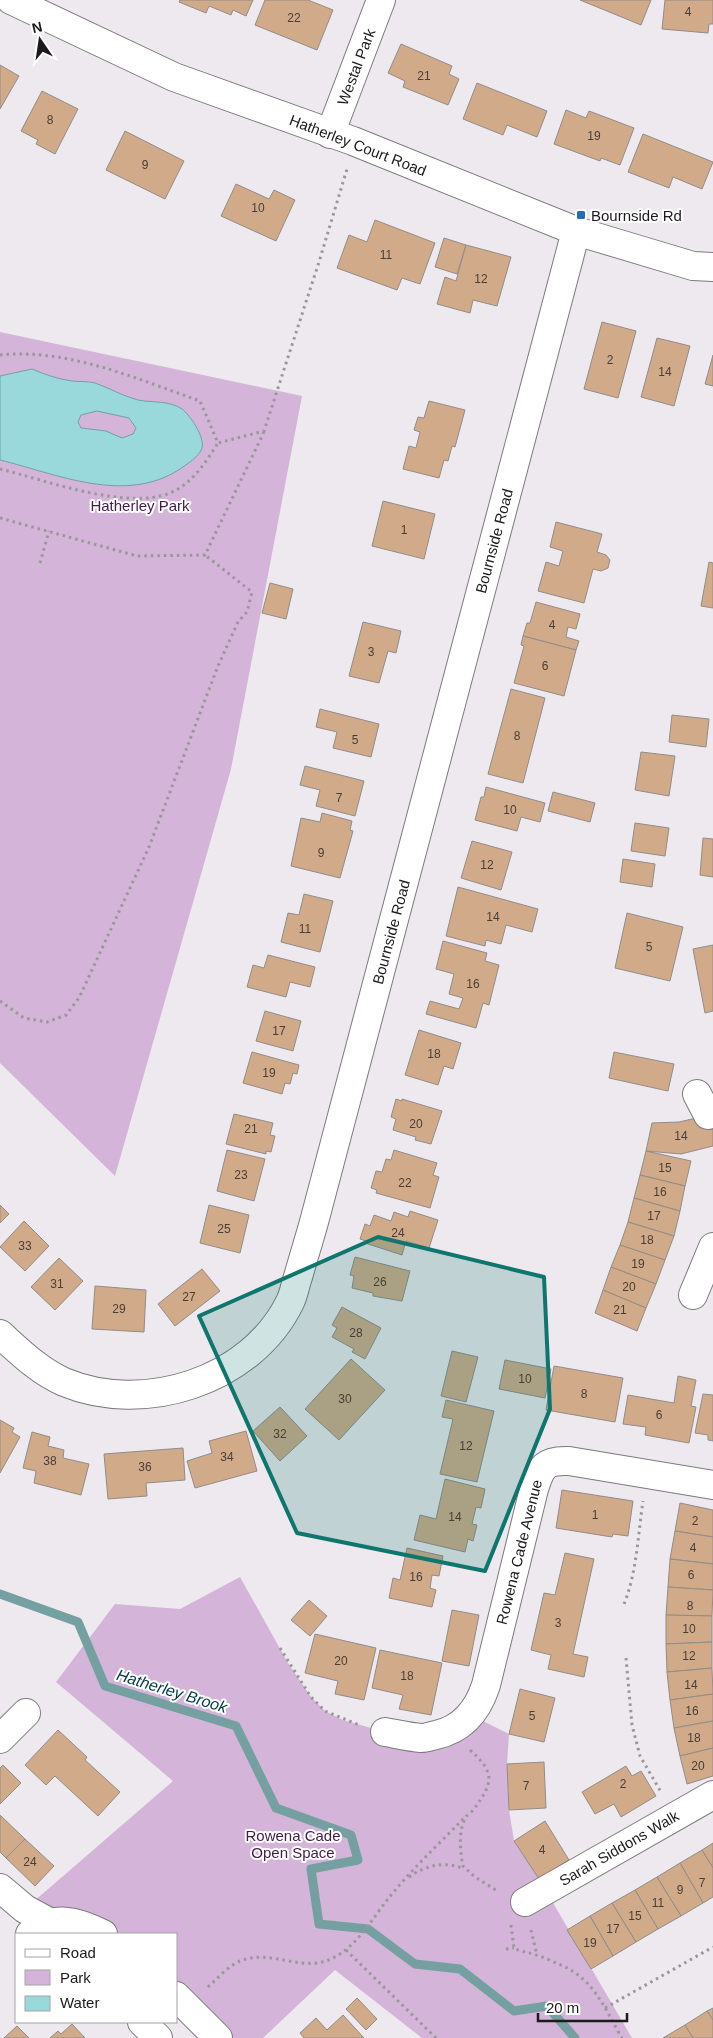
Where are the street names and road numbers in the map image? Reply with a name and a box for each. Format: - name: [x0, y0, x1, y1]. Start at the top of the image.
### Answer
- street label: Westal Park: [334, 26, 379, 108]
- street label: Hatherley Court Road: [287, 111, 429, 179]
- street label: Bournside Road: [472, 487, 516, 595]
- street label: Bournside Road: [369, 878, 413, 986]
- street label: Rowena Cade Avenue: [493, 1478, 545, 1626]
- street label: Sarah Siddons Walk: [556, 1807, 682, 1889]

